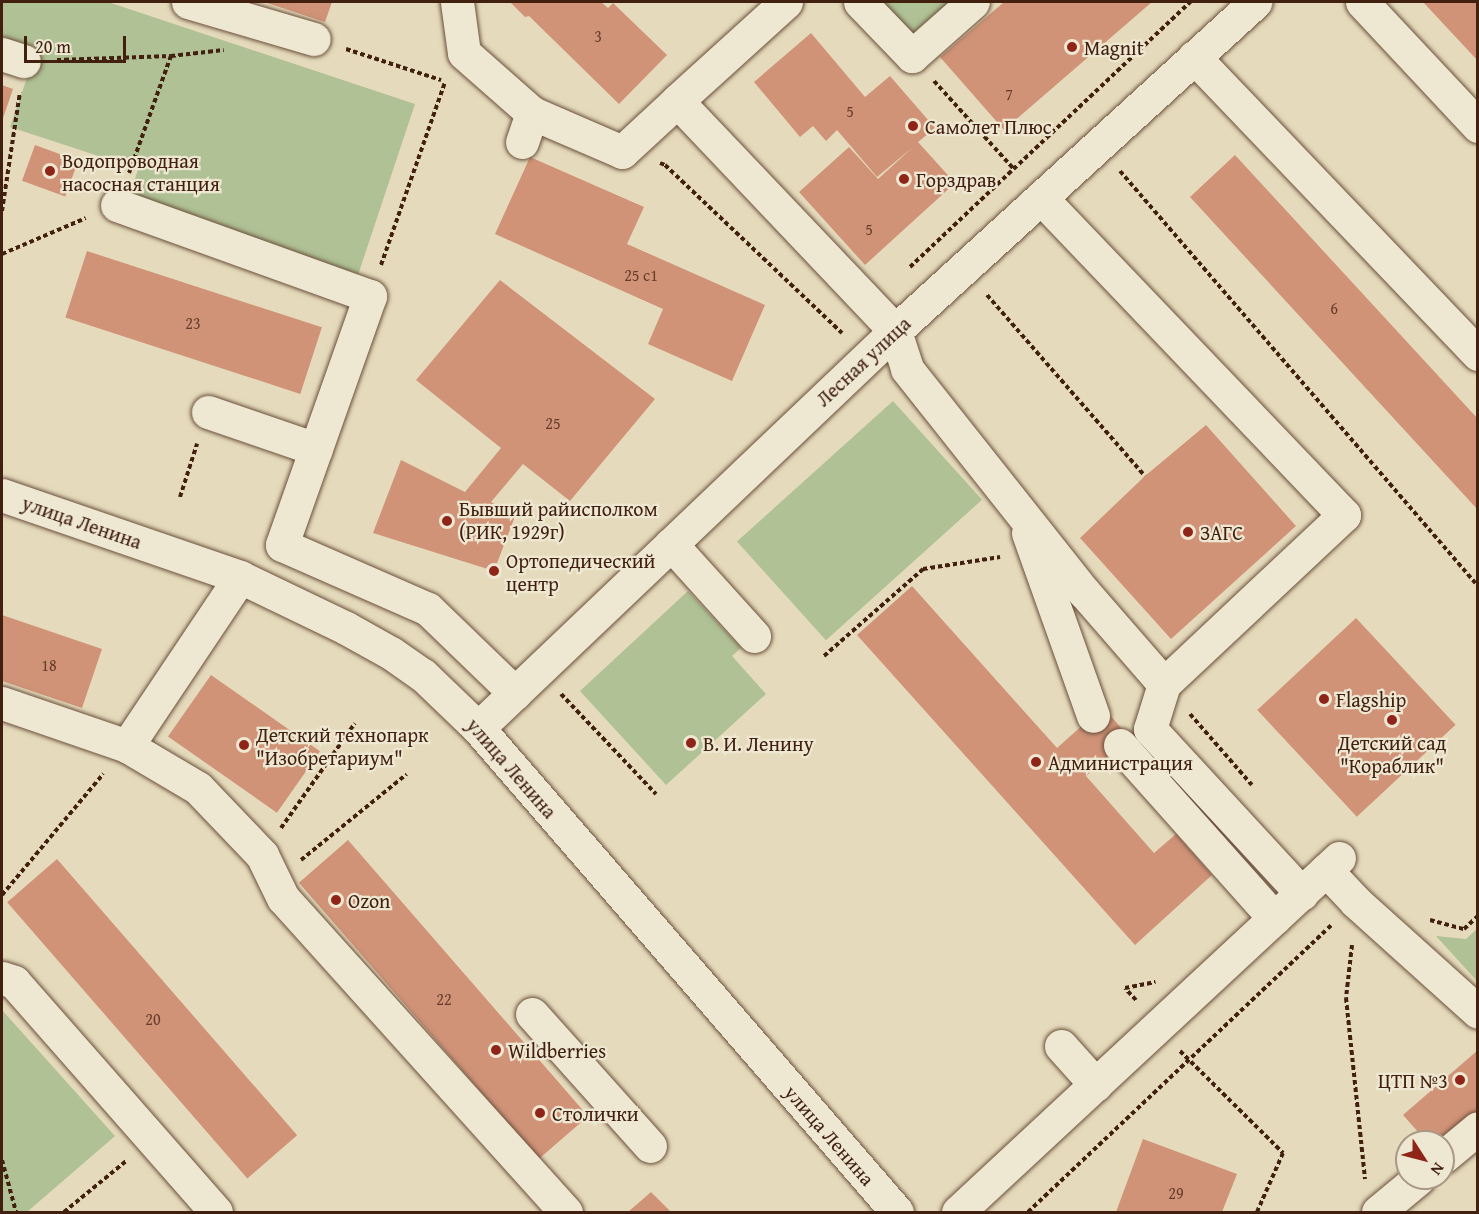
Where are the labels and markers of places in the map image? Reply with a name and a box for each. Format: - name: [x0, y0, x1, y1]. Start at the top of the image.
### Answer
- place label: Magnit: [1084, 35, 1144, 59]
- marker: Magnit: [1065, 40, 1079, 54]
- place label: Самолет Плюс: [925, 114, 1052, 138]
- marker: Самолет Плюс: [906, 119, 920, 133]
- place label: Водопроводная насосная станция: [62, 148, 220, 195]
- marker: Водопроводная насосная станция: [43, 164, 57, 178]
- place label: Горздрав: [916, 167, 996, 191]
- marker: Горздрав: [897, 172, 911, 186]
- place label: Бывший райисполком (РИК, 1929г): [459, 497, 658, 544]
- marker: Бывший райисполком (РИК, 1929г): [440, 514, 454, 528]
- place label: ЗАГС: [1200, 520, 1243, 544]
- marker: ЗАГС: [1181, 525, 1195, 539]
- place label: Ортопедический центр: [506, 548, 655, 595]
- marker: Ортопедический центр: [487, 564, 501, 578]
- place label: Flagship: [1336, 687, 1406, 711]
- marker: Flagship: [1317, 692, 1331, 706]
- marker: Детский сад "Кораблик": [1385, 713, 1399, 727]
- place label: Детский технопарк "Изобретариум": [256, 722, 428, 769]
- place label: Детский сад "Кораблик": [1338, 730, 1446, 777]
- place label: В. И. Ленину: [703, 731, 814, 755]
- marker: В. И. Ленину: [684, 736, 698, 750]
- marker: Детский технопарк "Изобретариум": [237, 738, 251, 752]
- place label: Администрация: [1048, 750, 1193, 774]
- marker: Администрация: [1029, 755, 1043, 769]
- place label: Ozon: [348, 888, 390, 912]
- marker: Ozon: [329, 893, 343, 907]
- place label: Wildberries: [508, 1038, 606, 1062]
- marker: Wildberries: [489, 1043, 503, 1057]
- place label: ЦТП №3: [1378, 1068, 1448, 1092]
- marker: ЦТП №3: [1453, 1073, 1467, 1087]
- place label: Столички: [552, 1101, 639, 1125]
- marker: Столички: [533, 1106, 547, 1120]

